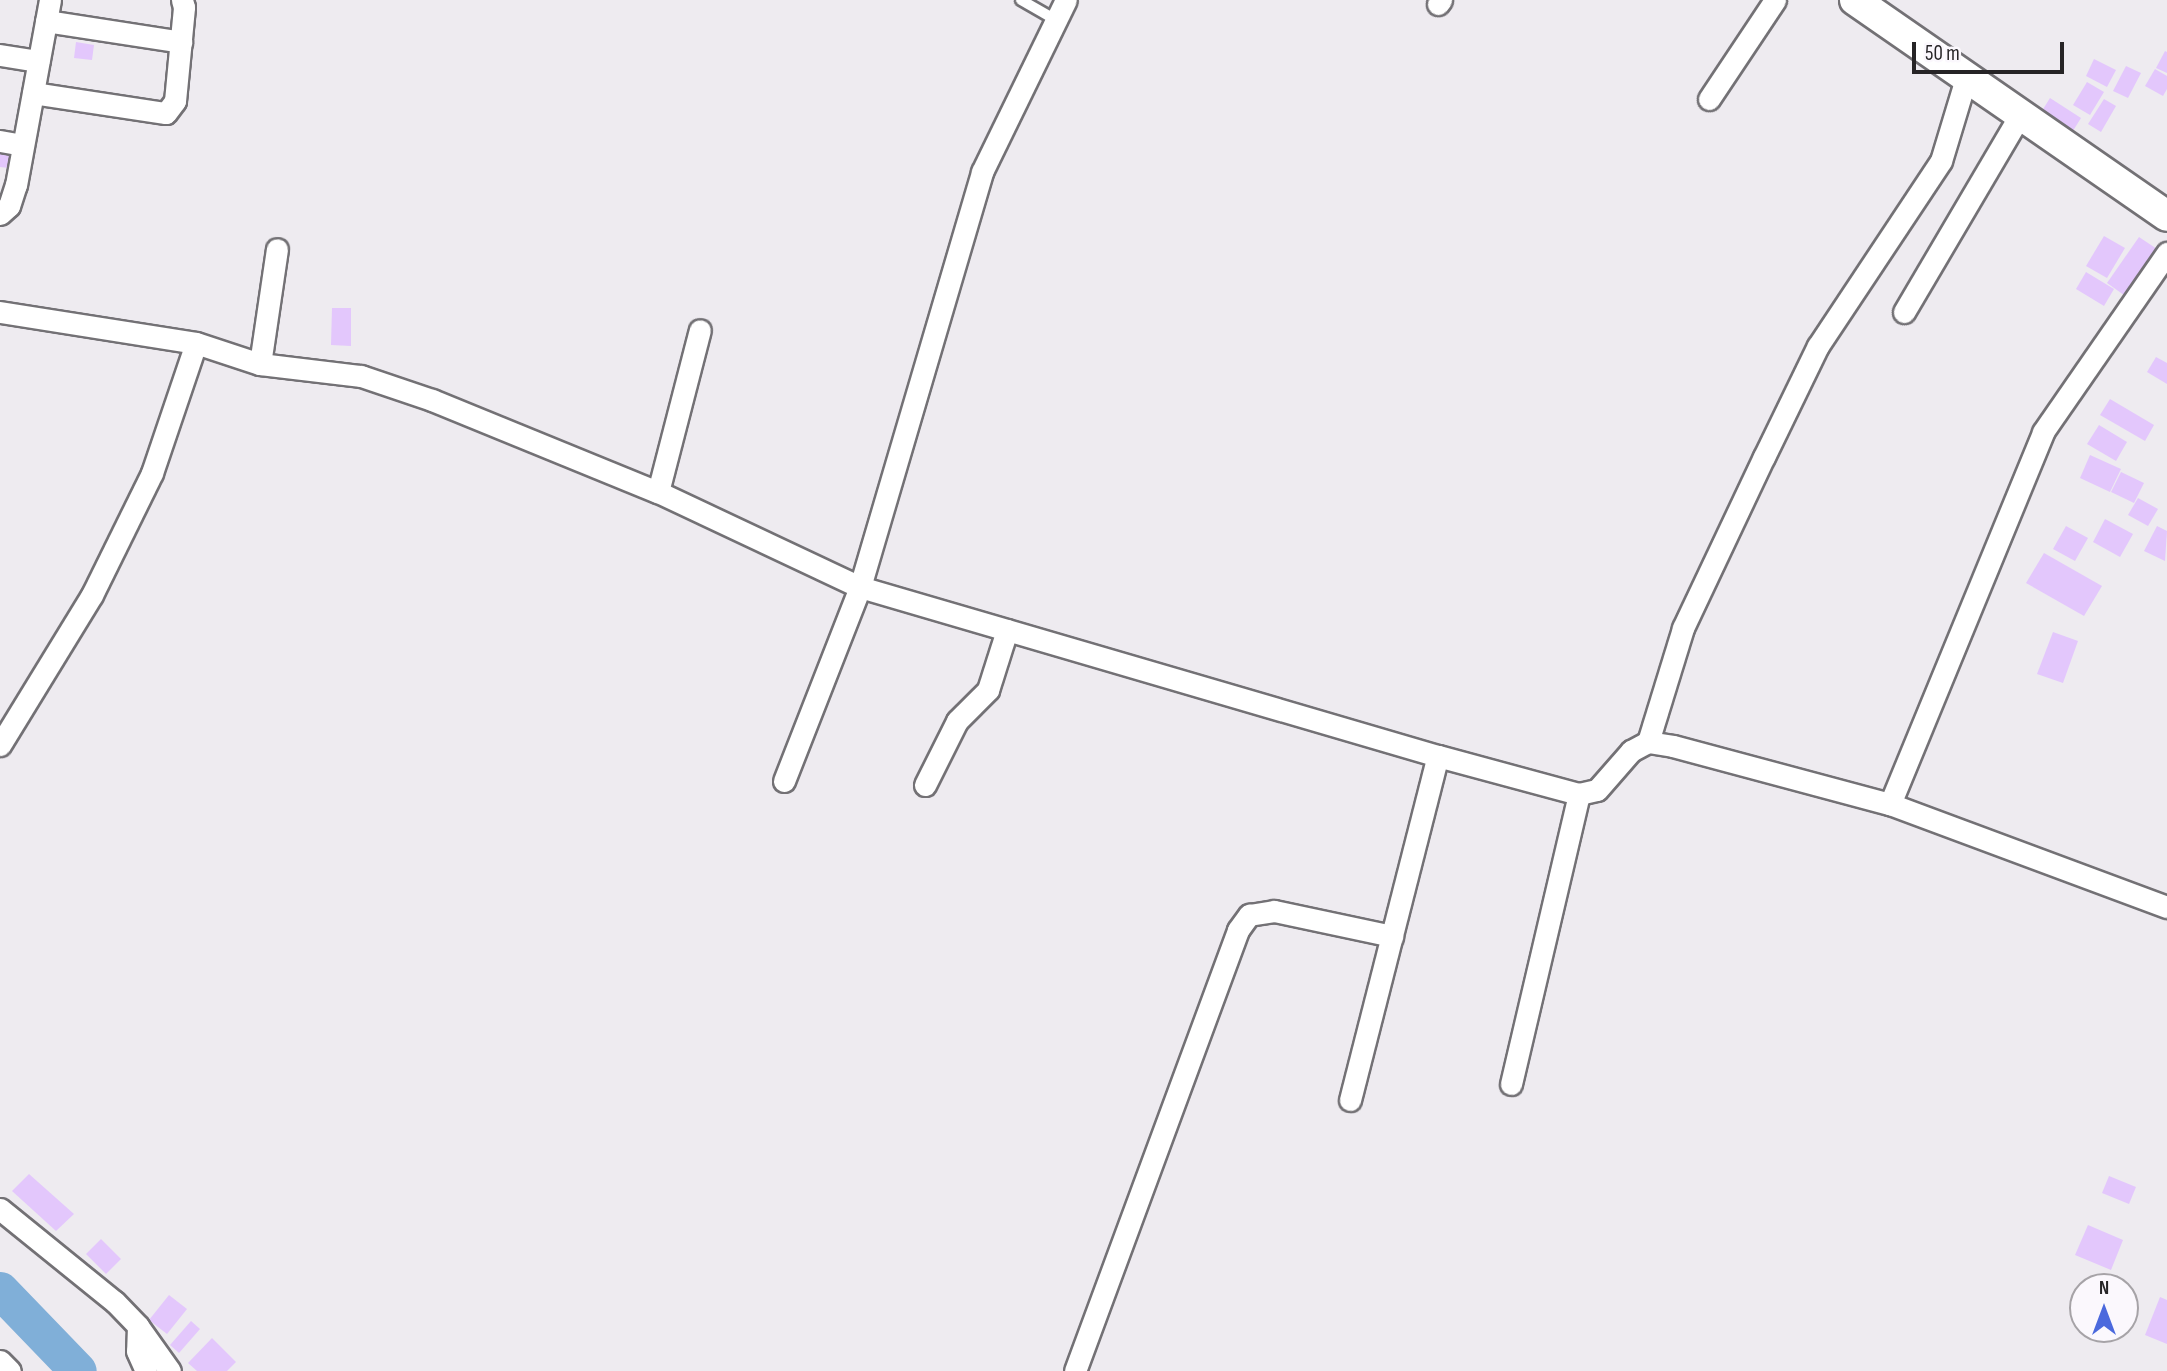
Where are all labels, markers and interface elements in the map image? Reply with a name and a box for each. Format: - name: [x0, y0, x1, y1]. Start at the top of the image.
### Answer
- scale bar: [1915, 28, 2067, 72]
- text: 50 m: [1925, 41, 1960, 66]
- north arrow: [2069, 1273, 2139, 1343]
- text: N: [2099, 1277, 2109, 1300]

